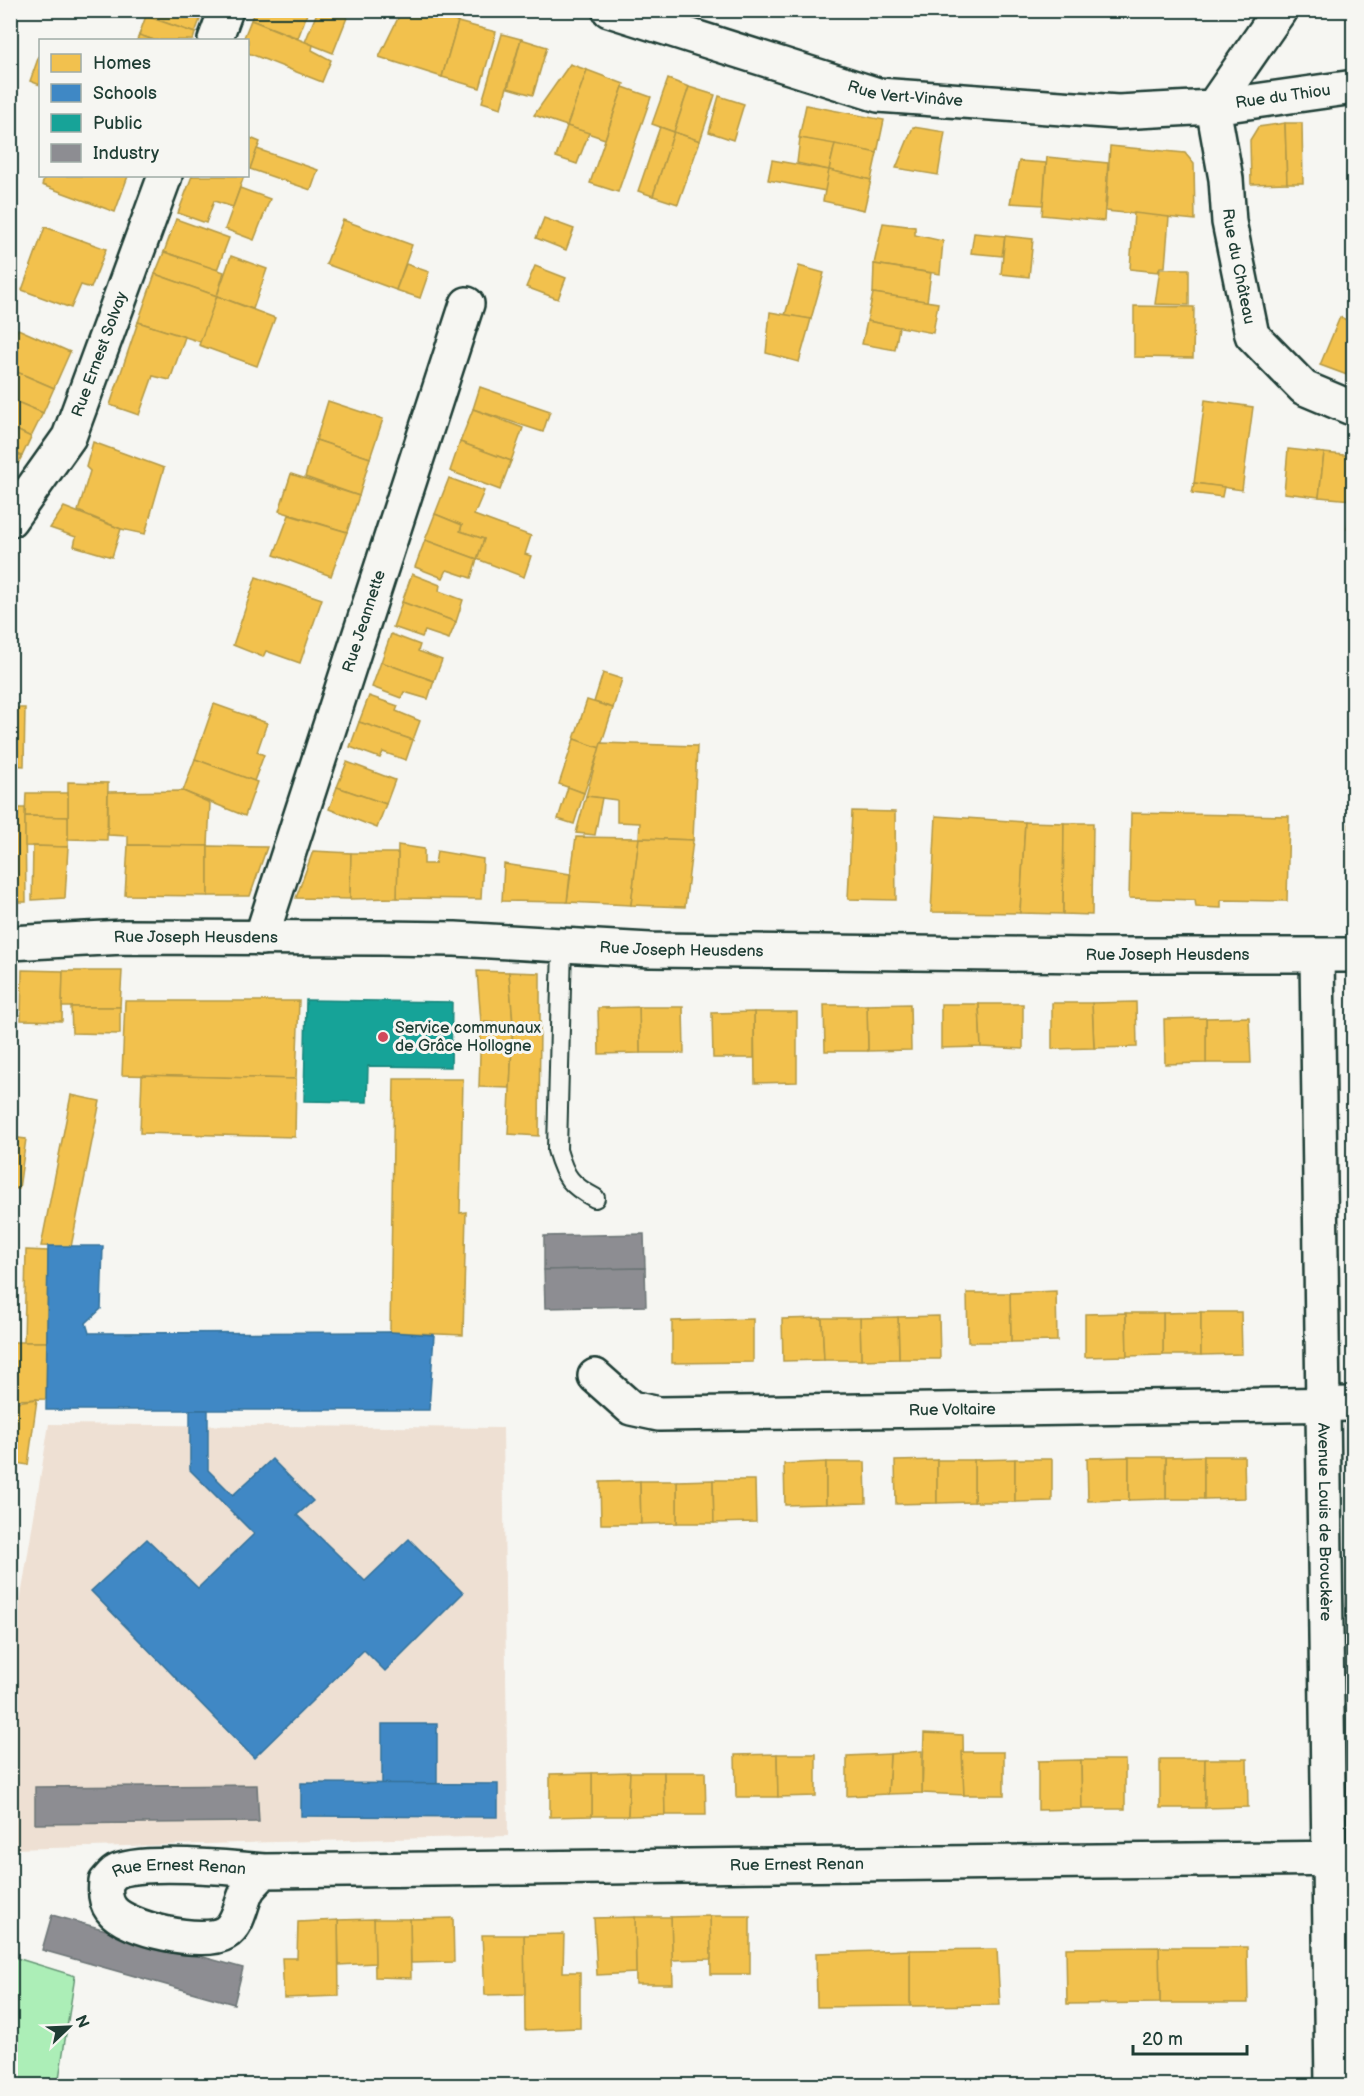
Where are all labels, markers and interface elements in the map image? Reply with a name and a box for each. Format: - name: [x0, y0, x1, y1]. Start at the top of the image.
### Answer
- legend: [39, 39, 249, 177]
- text: Homes: [93, 53, 151, 74]
- street label: Rue Vert-Vinâve: [845, 76, 964, 111]
- street label: Rue du Thiou: [1234, 81, 1332, 113]
- text: Schools: [93, 83, 157, 104]
- text: Public: [93, 113, 142, 134]
- text: Industry: [93, 143, 160, 164]
- street label: Rue du Château: [1219, 208, 1259, 326]
- street label: Rue Ernest Solvay: [68, 288, 131, 419]
- street label: Rue Jeannette: [338, 567, 390, 675]
- street label: Rue Joseph Heusdens: [113, 927, 278, 947]
- street label: Rue Joseph Heusdens: [599, 938, 764, 961]
- street label: Rue Joseph Heusdens: [1085, 945, 1250, 965]
- place label: Service communaux de Grâce Hollogne: [395, 1019, 542, 1056]
- marker: Service communaux de Grâce Hollogne: [376, 1030, 390, 1044]
- street label: Rue Voltaire: [908, 1400, 996, 1420]
- street label: Avenue Louis de Brouckère: [1314, 1422, 1335, 1622]
- street label: Rue Ernest Renan: [730, 1854, 864, 1875]
- street label: Rue Ernest Renan: [109, 1856, 247, 1882]
- north arrow: [39, 1997, 99, 2057]
- text: N: [70, 2012, 93, 2031]
- scale bar: [1133, 2018, 1247, 2056]
- text: 20 m: [1142, 2029, 1183, 2050]

